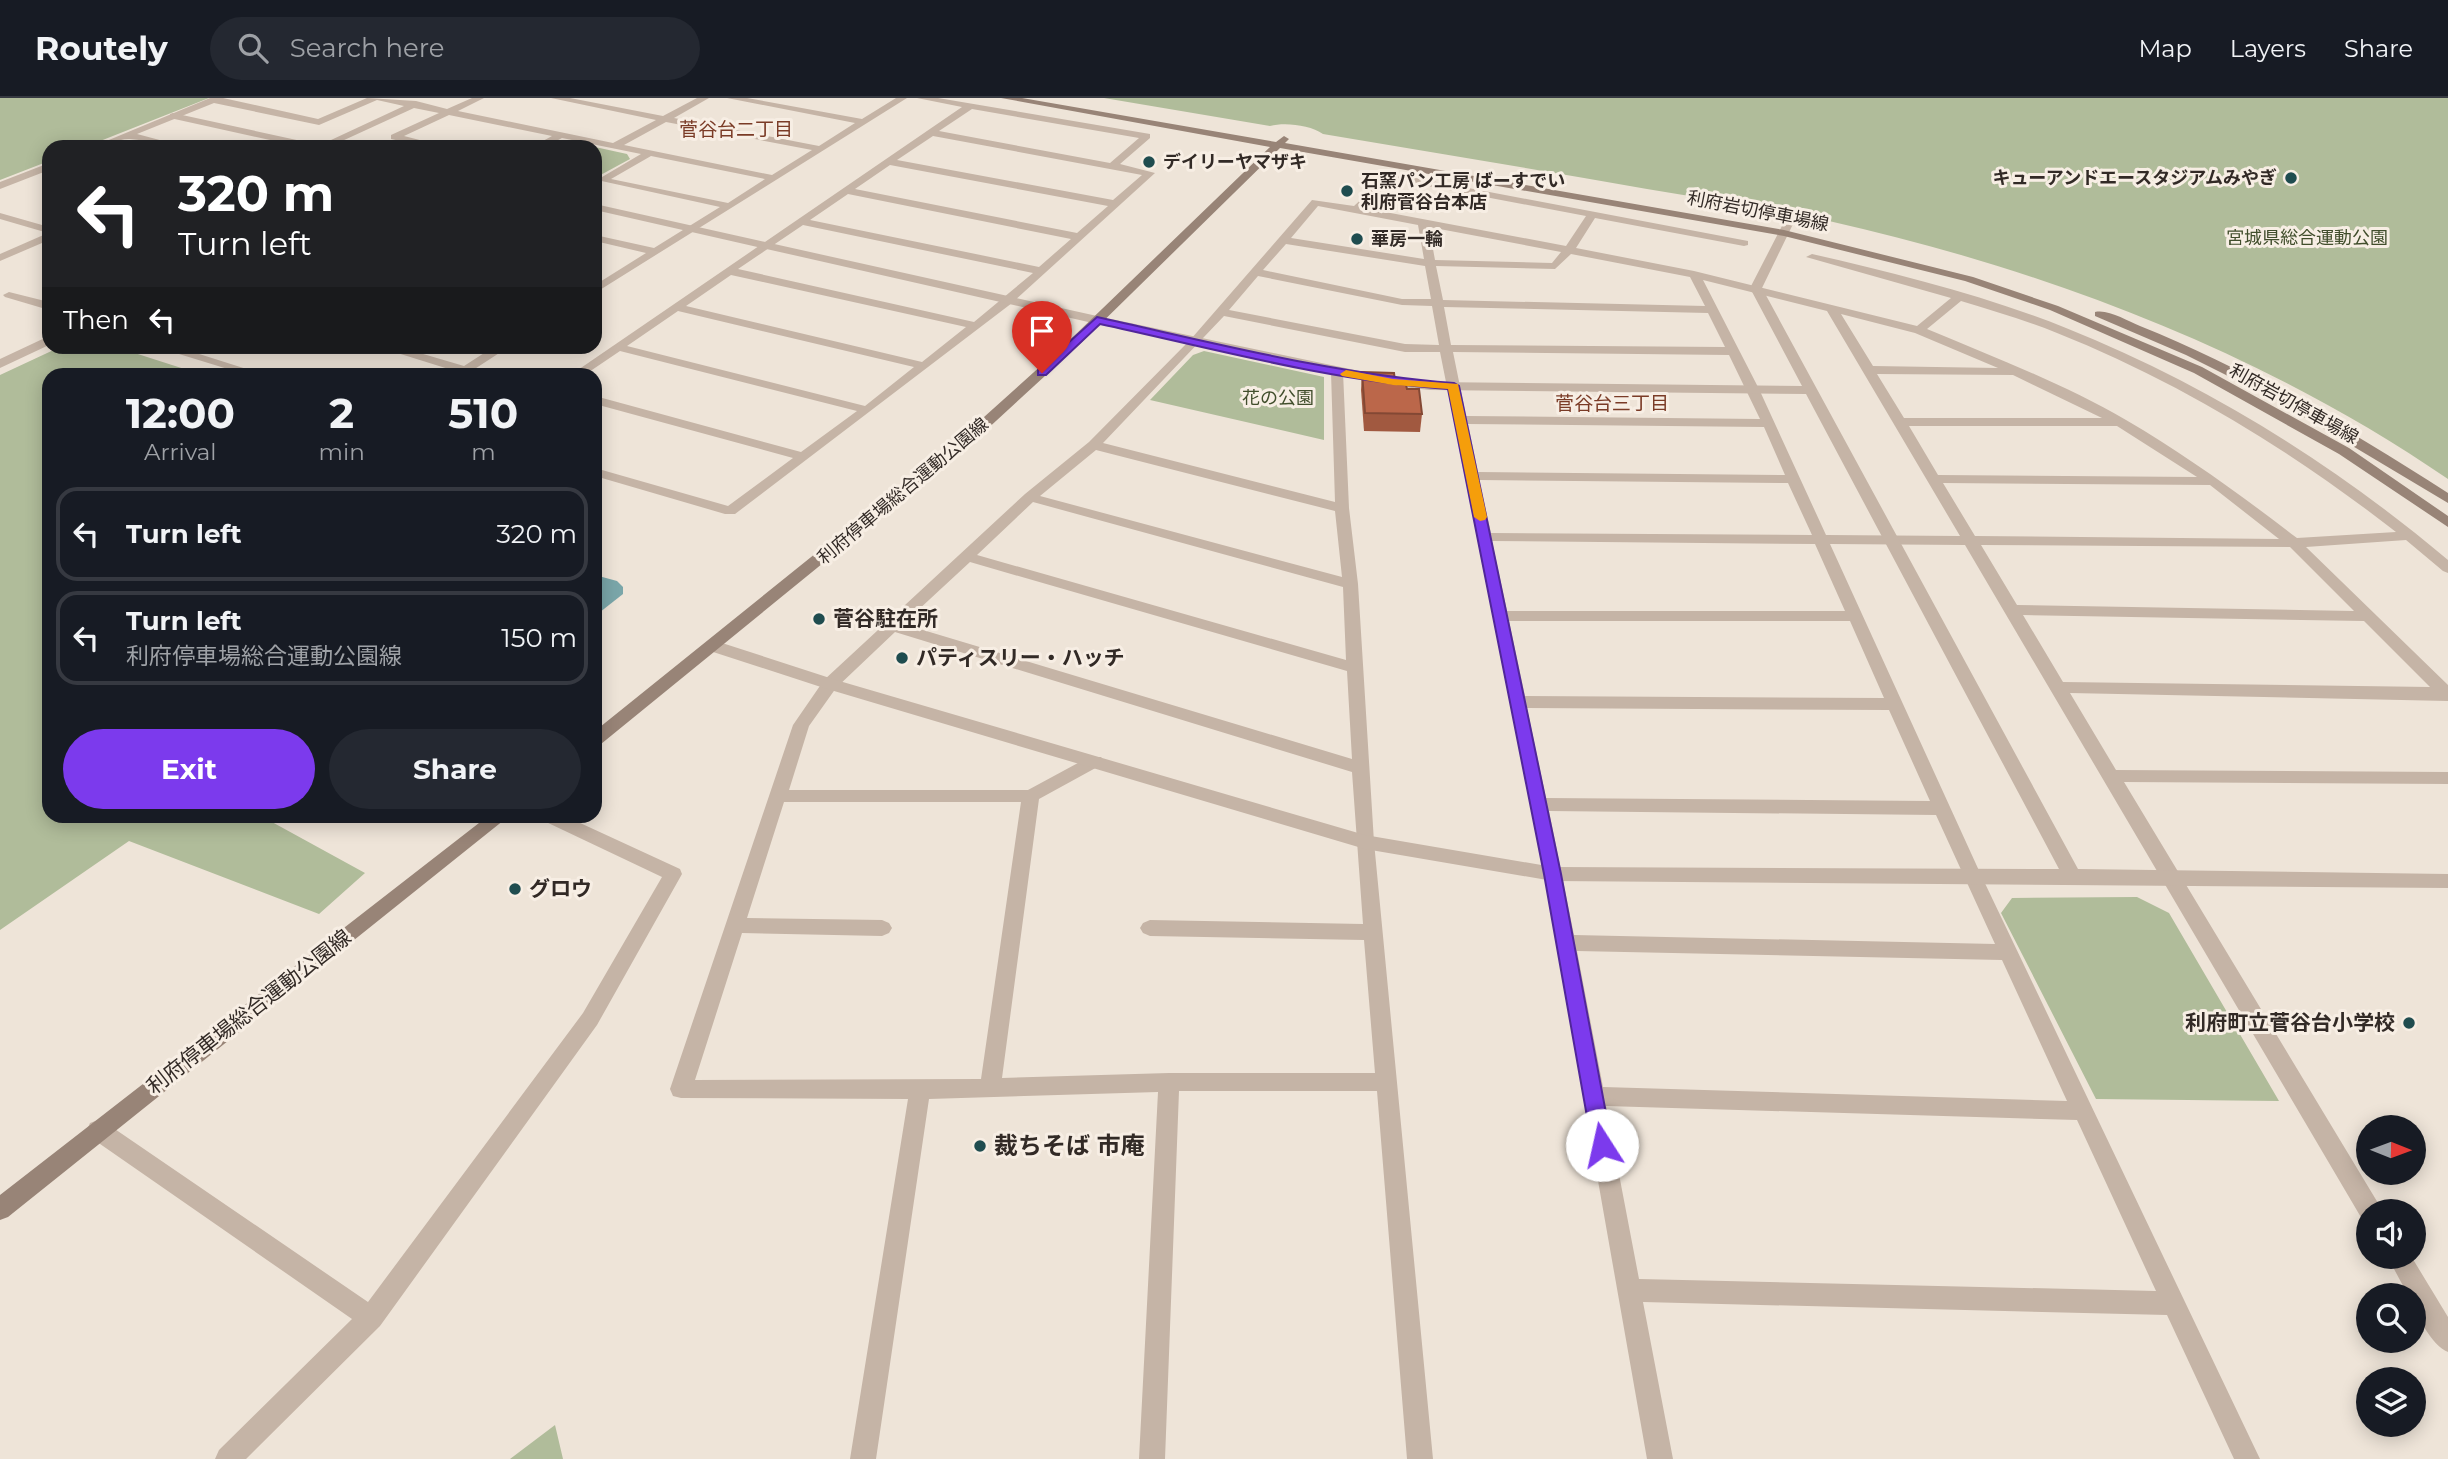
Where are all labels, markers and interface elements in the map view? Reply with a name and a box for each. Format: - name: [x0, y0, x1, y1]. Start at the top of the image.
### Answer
- search box: [210, 17, 700, 80]
- text: Routely: [35, 28, 168, 68]
- icon: search: [234, 29, 272, 67]
- text: Search here: [290, 32, 445, 64]
- text: Map: [2138, 34, 2192, 63]
- text: Layers: [2230, 34, 2306, 63]
- text: Share: [2344, 34, 2413, 63]
- district label: 菅谷台二丁目: [679, 118, 793, 141]
- place label: デイリーヤマザキ: [1163, 151, 1307, 173]
- marker: デイリーヤマザキ: [1141, 154, 1157, 170]
- text: 320 m: [178, 164, 334, 223]
- place label: キューアンドエースタジアムみやぎ: [1993, 167, 2277, 189]
- icon: left: [63, 168, 154, 259]
- place label: 石窯パン工房 ばーすでい 利府菅谷台本店: [1361, 170, 1565, 213]
- marker: キューアンドエースタジアムみやぎ: [2283, 170, 2299, 186]
- marker: 石窯パン工房 ばーすでい 利府菅谷台本店: [1339, 183, 1355, 199]
- street label: 利府岩切停車場線: [1685, 186, 1831, 236]
- text: Turn left: [178, 224, 312, 263]
- park label: 宮城県総合運動公園: [2226, 227, 2388, 249]
- place label: 華房一輪: [1371, 228, 1443, 250]
- marker: 華房一輪: [1349, 231, 1365, 247]
- icon: left: [143, 301, 181, 339]
- pin: [1012, 301, 1072, 373]
- text: Then: [63, 304, 129, 336]
- icon: arrive: [1023, 312, 1061, 350]
- street label: 利府岩切停車場線: [2226, 359, 2362, 449]
- text: 12:00: [126, 387, 235, 439]
- text: 2: [329, 387, 354, 439]
- text: 510: [448, 387, 518, 439]
- park label: 花の公園: [1242, 387, 1314, 409]
- district label: 菅谷台三丁目: [1555, 392, 1669, 415]
- street label: 利府停車場総合運動公園線: [813, 413, 993, 569]
- text: Arrival: [144, 438, 217, 466]
- text: min: [319, 438, 365, 466]
- text: m: [471, 438, 496, 466]
- icon: left: [67, 515, 105, 553]
- text: Turn left: [126, 518, 242, 550]
- text: 320 m: [496, 518, 577, 550]
- text: Turn left: [126, 605, 242, 637]
- place label: 菅谷駐在所: [833, 606, 938, 631]
- marker: 菅谷駐在所: [811, 611, 827, 627]
- icon: left: [67, 619, 105, 657]
- text: 150 m: [501, 622, 577, 654]
- text: 利府停車場総合運動公園線: [126, 642, 402, 670]
- place label: パティスリー・ハッチ: [916, 645, 1125, 670]
- marker: パティスリー・ハッチ: [894, 650, 910, 666]
- button: Exit: [63, 729, 315, 809]
- button: Share: [329, 729, 581, 809]
- place label: グロウ: [529, 876, 592, 901]
- marker: グロウ: [507, 881, 523, 897]
- street label: 利府停車場総合運動公園線: [142, 924, 356, 1099]
- place label: 利府町立菅谷台小学校: [2185, 1010, 2395, 1035]
- marker: 利府町立菅谷台小学校: [2401, 1015, 2417, 1031]
- position arrow: [1565, 1108, 1639, 1182]
- north arrow: [2356, 1115, 2426, 1185]
- map controls: [2356, 1115, 2426, 1437]
- place label: 裁ちそば 市庵: [994, 1131, 1145, 1160]
- marker: 裁ちそば 市庵: [972, 1138, 988, 1154]
- button: sound: [2356, 1199, 2426, 1269]
- button: search: [2356, 1283, 2426, 1353]
- button: layers: [2356, 1367, 2426, 1437]

